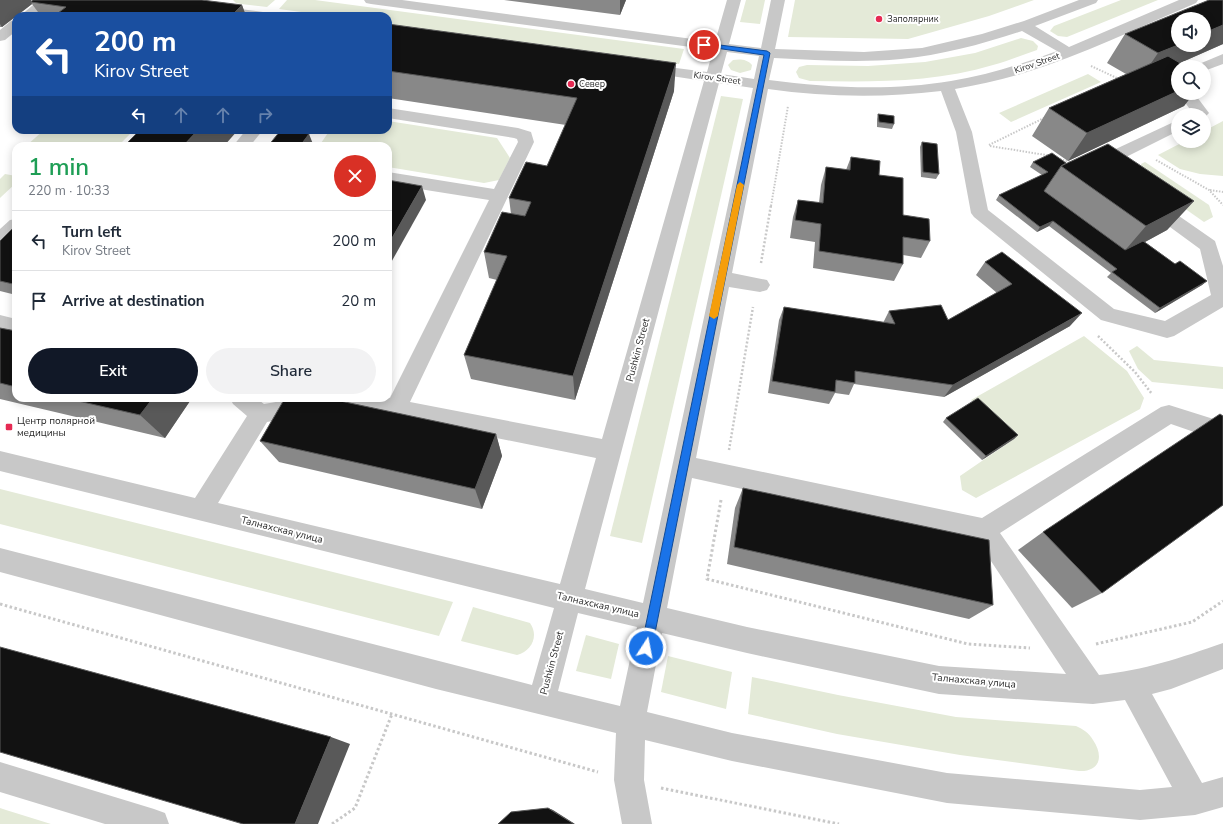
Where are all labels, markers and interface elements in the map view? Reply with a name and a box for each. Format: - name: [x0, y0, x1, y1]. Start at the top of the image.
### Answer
- map controls: [1171, 12, 1211, 148]
- button: sound: [1171, 12, 1211, 52]
- place label: Заполярник: [887, 13, 939, 25]
- marker: Заполярник: [874, 14, 884, 24]
- text: 200 m: [94, 23, 177, 61]
- icon: left: [28, 28, 80, 80]
- pin: [687, 28, 721, 62]
- icon: arrive: [693, 34, 715, 56]
- street label: Kirov Street: [1013, 49, 1062, 76]
- text: Kirov Street: [94, 59, 189, 83]
- button: search: [1171, 60, 1211, 100]
- street label: Kirov Street: [693, 69, 742, 87]
- place label: Север: [579, 78, 605, 90]
- marker: Север: [566, 79, 576, 89]
- icon: left: [128, 104, 150, 126]
- icon: ahead: [170, 104, 192, 126]
- icon: ahead: [212, 104, 234, 126]
- icon: right: [254, 104, 276, 126]
- button: layers: [1171, 108, 1211, 148]
- text: 1 min: [28, 151, 89, 183]
- button: close: [334, 155, 376, 197]
- text: 220 m · 10:33: [28, 182, 110, 200]
- text: Turn left: [62, 222, 121, 242]
- icon: left: [28, 230, 50, 252]
- text: 200 m: [332, 231, 376, 251]
- text: Kirov Street: [62, 242, 130, 260]
- icon: arrive: [28, 290, 50, 312]
- text: Arrive at destination: [62, 291, 205, 311]
- text: 20 m: [341, 291, 376, 311]
- street label: Pushkin Street: [623, 316, 653, 383]
- button: Exit: [28, 348, 198, 394]
- button: Share: [206, 348, 376, 394]
- place label: Центр полярной медицины: [17, 414, 95, 440]
- marker: Центр полярной медицины: [4, 422, 14, 432]
- street label: Талнахская улица: [239, 513, 325, 547]
- street label: Талнахская улица: [555, 589, 641, 621]
- position arrow: [625, 627, 667, 669]
- street label: Pushkin Street: [537, 629, 567, 696]
- street label: Талнахская улица: [931, 670, 1017, 692]

